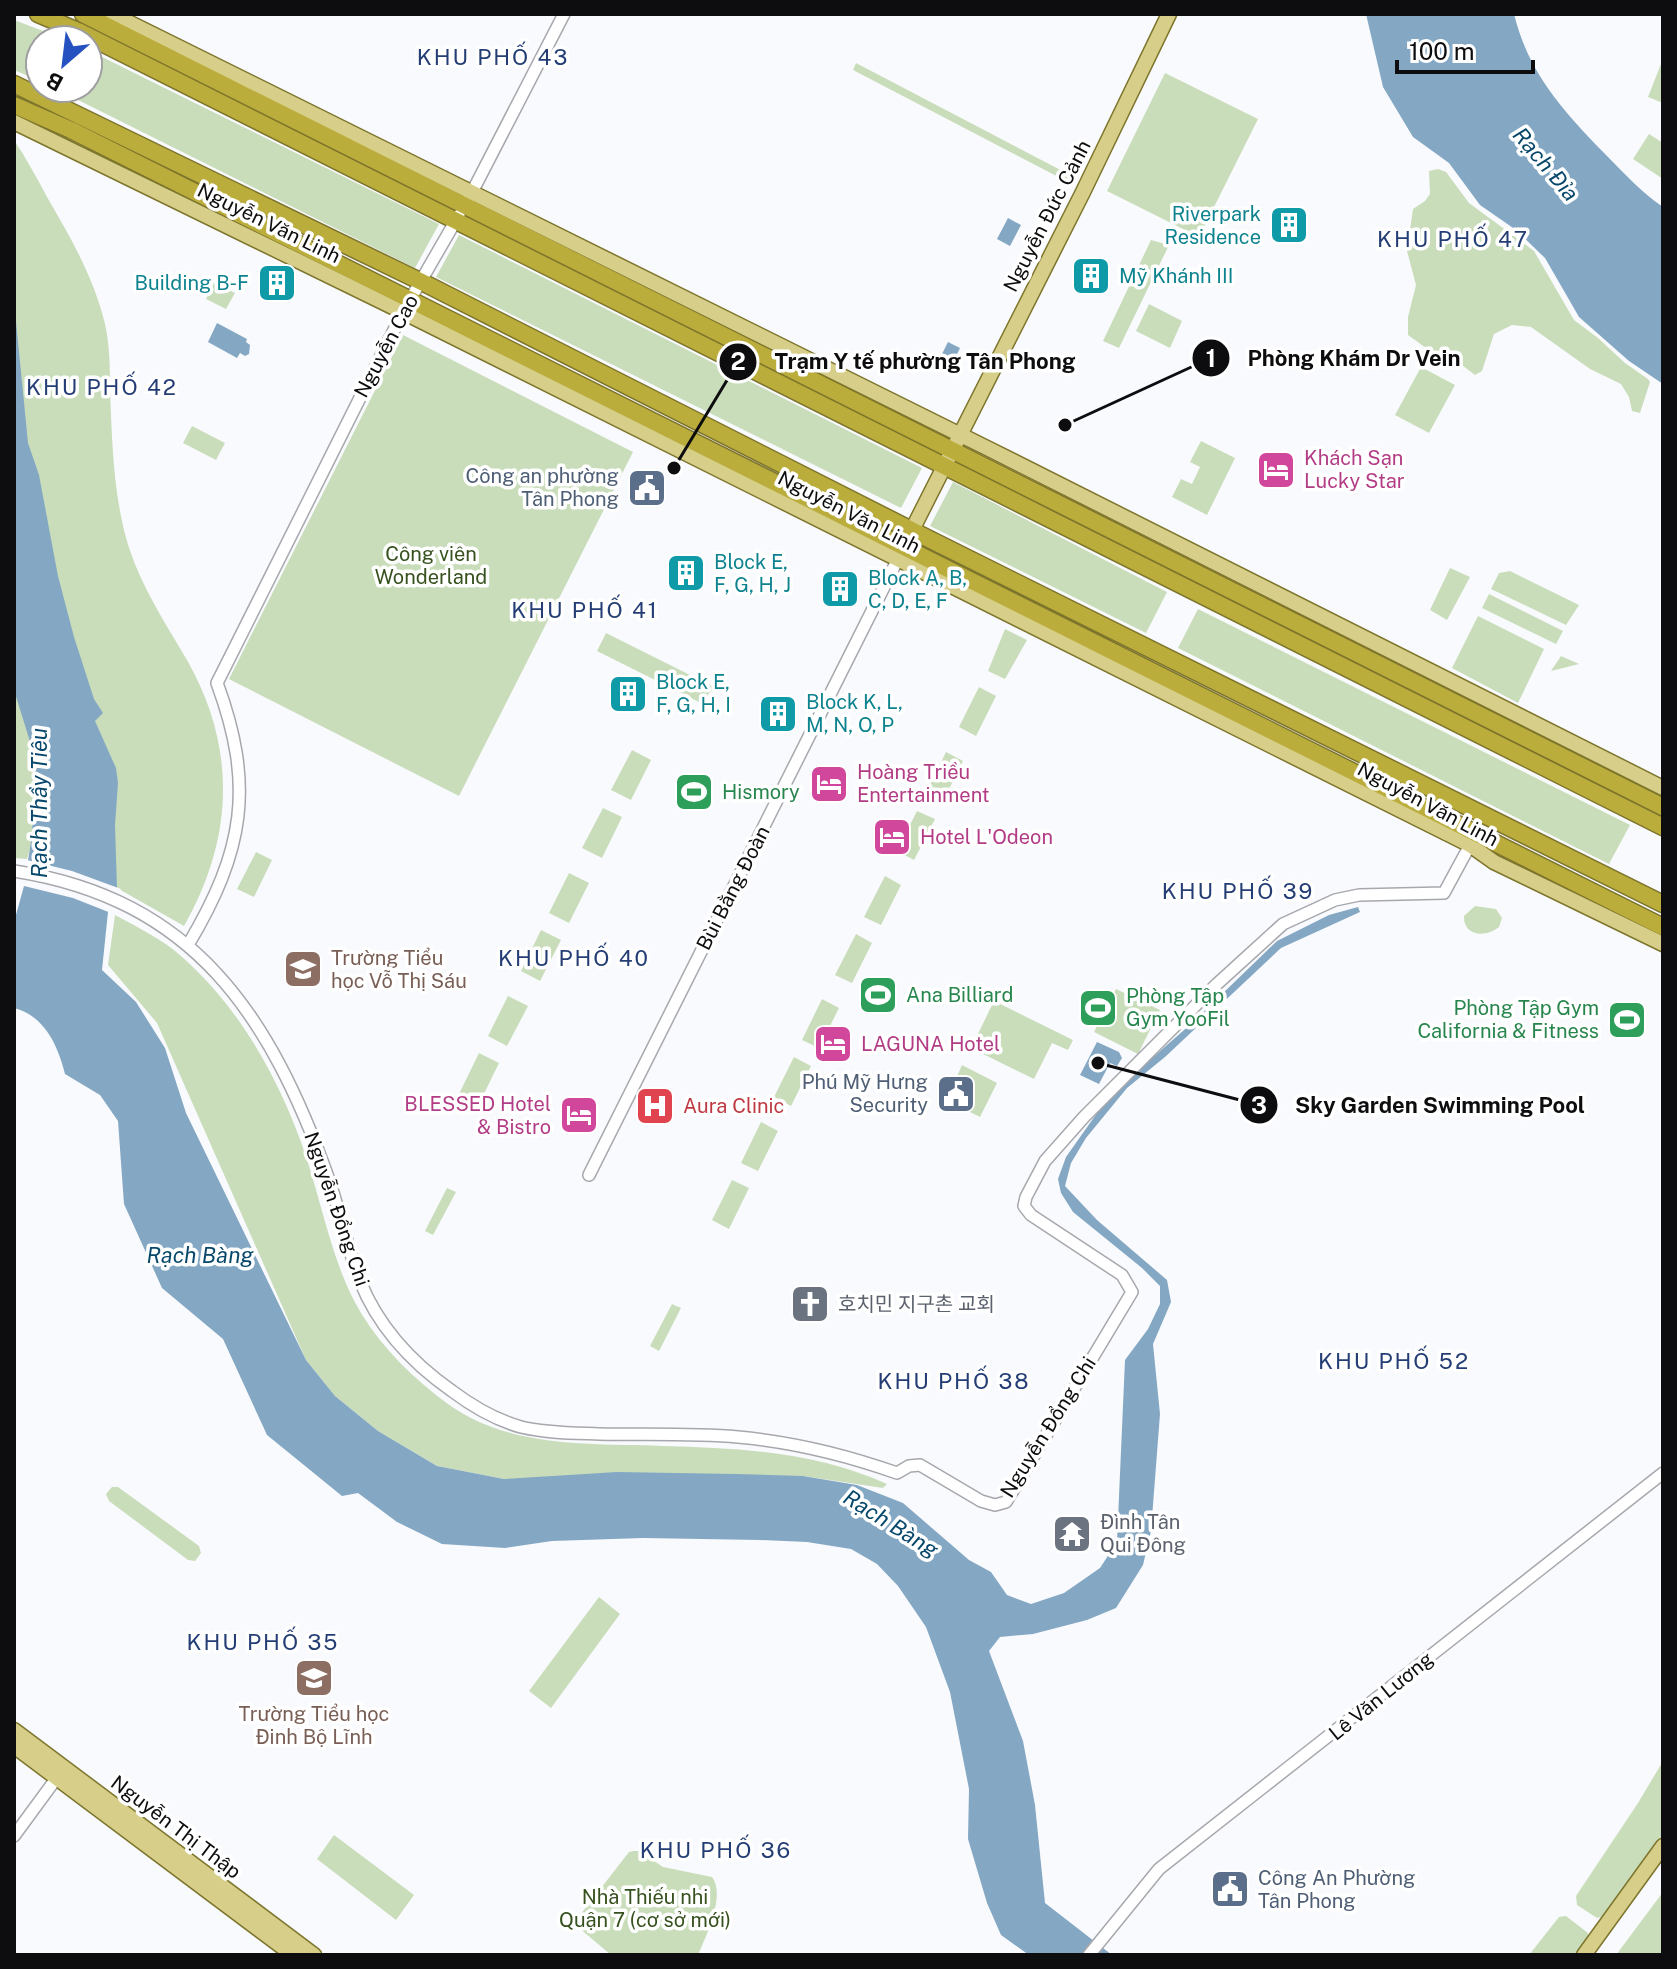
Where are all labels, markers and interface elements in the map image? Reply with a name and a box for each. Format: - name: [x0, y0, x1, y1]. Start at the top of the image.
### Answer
- north arrow: [24, 24, 104, 104]
- scale bar: [1397, 24, 1533, 74]
- text: 100 m: [1409, 37, 1475, 65]
- district label: KHU PHỐ 43: [417, 41, 569, 70]
- text: B: [42, 67, 67, 97]
- water label: Rạch Đỉa: [1508, 122, 1584, 206]
- street label: Nguyễn Đức Cảnh: [998, 136, 1096, 296]
- street label: Nguyễn Văn Linh: [194, 178, 344, 268]
- place label: Riverpark Residence: [1165, 202, 1261, 249]
- building icon: Riverpark Residence: [1268, 204, 1310, 246]
- district label: KHU PHỐ 47: [1377, 223, 1529, 252]
- building icon: Mỹ Khánh III: [1070, 255, 1112, 297]
- building icon: Building B-F: [256, 262, 298, 304]
- place label: Mỹ Khánh III: [1119, 264, 1233, 288]
- place label: Building B-F: [135, 271, 249, 295]
- street label: Nguyễn Cao: [349, 291, 423, 401]
- callout: Phòng Khám Dr Vein: [1191, 335, 1476, 381]
- callout: Trạm Y tế phường Tân Phong: [718, 339, 1092, 385]
- text: 1: [1206, 344, 1216, 372]
- text: Phòng Khám Dr Vein: [1247, 345, 1461, 371]
- text: 2: [730, 347, 746, 375]
- text: Trạm Y tế phường Tân Phong: [774, 348, 1076, 374]
- district label: KHU PHỐ 42: [26, 371, 178, 400]
- place label: Khách Sạn Lucky Star: [1304, 446, 1405, 493]
- hotel icon: Khách Sạn Lucky Star: [1255, 449, 1297, 491]
- place label: Công an phường Tân Phong: [466, 464, 619, 511]
- street label: Nguyễn Văn Linh: [774, 466, 924, 558]
- public building icon: Công an phường Tân Phong: [626, 467, 668, 509]
- park label: Công viên Wonderland: [375, 542, 487, 589]
- place label: Block E, F, G, H, J: [714, 550, 791, 597]
- building icon: Block E, F, G, H, J: [665, 552, 707, 594]
- place label: Block A, B, C, D, E, F: [868, 566, 967, 613]
- building icon: Block A, B, C, D, E, F: [819, 568, 861, 610]
- district label: KHU PHỐ 41: [511, 594, 659, 623]
- place label: Block E, F, G, H, I: [656, 670, 731, 717]
- building icon: Block E, F, G, H, I: [607, 673, 649, 715]
- place label: Block K, L, M, N, O, P: [806, 690, 903, 737]
- building icon: Block K, L, M, N, O, P: [757, 693, 799, 735]
- water label: Rạch Thầy Tiêu: [26, 728, 52, 878]
- street label: Nguyễn Văn Linh: [1353, 757, 1503, 851]
- place label: Hoàng Triều Entertainment: [857, 760, 990, 807]
- hotel icon: Hoàng Triều Entertainment: [808, 763, 850, 805]
- sports icon: Hismory: [673, 771, 715, 813]
- place label: Hismory: [722, 780, 800, 804]
- hotel icon: Hotel L'Odeon: [871, 816, 913, 858]
- street label: Bùi Bằng Đoàn: [691, 822, 775, 954]
- place label: Hotel L'Odeon: [920, 825, 1053, 849]
- district label: KHU PHỐ 39: [1162, 875, 1314, 904]
- district label: KHU PHỐ 40: [498, 942, 650, 971]
- place label: Trường Tiểu học Vỗ Thị Sáu: [331, 946, 467, 993]
- school or university icon: Trường Tiểu học Vỗ Thị Sáu: [282, 948, 324, 990]
- sports icon: Ana Billiard: [857, 974, 899, 1016]
- place label: Ana Billiard: [906, 983, 1013, 1007]
- place label: Phòng Tập Gym YooFil: [1126, 984, 1230, 1031]
- sports icon: Phòng Tập Gym YooFil: [1077, 987, 1119, 1029]
- place label: Phòng Tập Gym California & Fitness: [1417, 996, 1599, 1043]
- sports icon: Phòng Tập Gym California & Fitness: [1606, 999, 1648, 1041]
- hotel icon: LAGUNA Hotel: [812, 1023, 854, 1065]
- place label: LAGUNA Hotel: [861, 1032, 1000, 1056]
- place label: Phú Mỹ Hưng Security: [802, 1070, 928, 1117]
- public building icon: Phú Mỹ Hưng Security: [935, 1073, 977, 1115]
- callout: Sky Garden Swimming Pool: [1239, 1082, 1601, 1128]
- hospital icon: Aura Clinic: [634, 1085, 676, 1127]
- text: 3: [1251, 1091, 1267, 1119]
- place label: BLESSED Hotel & Bistro: [404, 1092, 551, 1139]
- text: Sky Garden Swimming Pool: [1295, 1092, 1585, 1118]
- hotel icon: BLESSED Hotel & Bistro: [558, 1094, 600, 1136]
- place label: Aura Clinic: [683, 1094, 784, 1118]
- street label: Nguyễn Đổng Chi: [299, 1129, 375, 1289]
- water label: Rạch Bàng: [147, 1242, 254, 1268]
- church icon: 호치민 지구촌 교회: [789, 1283, 831, 1325]
- place label: 호치민 지구촌 교회: [838, 1292, 995, 1316]
- district label: KHU PHỐ 52: [1318, 1345, 1470, 1374]
- street label: Nguyễn Đổng Chi: [995, 1352, 1101, 1502]
- district label: KHU PHỐ 38: [878, 1365, 1030, 1394]
- water label: Rạch Bàng: [839, 1484, 944, 1563]
- place label: Đình Tân Qui Đông: [1100, 1510, 1186, 1557]
- temple icon: Đình Tân Qui Đông: [1051, 1513, 1093, 1555]
- district label: KHU PHỐ 35: [187, 1626, 339, 1655]
- street label: Lê Văn Lương: [1324, 1647, 1438, 1745]
- school or university icon: Trường Tiểu học Đinh Bộ Lĩnh: [293, 1657, 335, 1699]
- place label: Trường Tiểu học Đinh Bộ Lĩnh: [239, 1702, 389, 1749]
- street label: Nguyễn Thị Thập: [106, 1770, 246, 1884]
- district label: KHU PHỐ 36: [640, 1834, 792, 1863]
- place label: Công An Phường Tân Phong: [1258, 1866, 1415, 1913]
- public building icon: Công An Phường Tân Phong: [1209, 1868, 1251, 1910]
- park label: Nhà Thiếu nhi Quận 7 (cơ sở mới): [559, 1885, 731, 1932]

